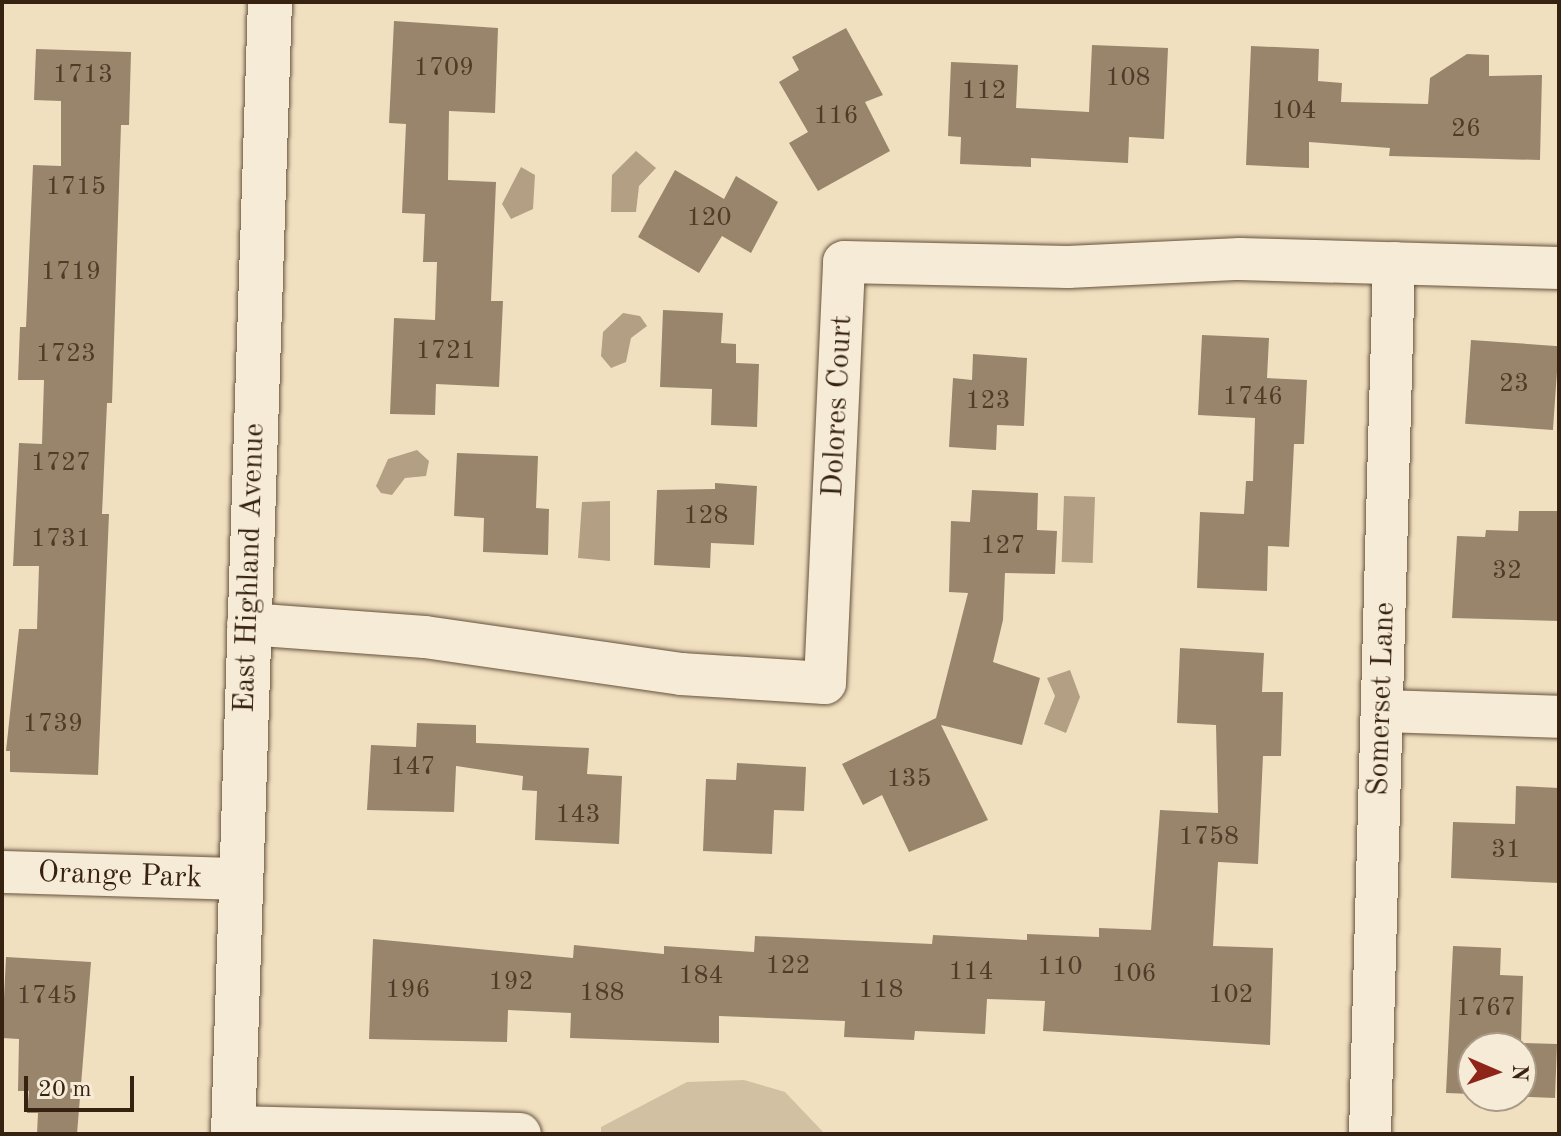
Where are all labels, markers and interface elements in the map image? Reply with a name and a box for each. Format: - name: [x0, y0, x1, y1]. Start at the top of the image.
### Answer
- house number: 1709: [414, 53, 474, 85]
- house number: 1713: [53, 60, 113, 92]
- house number: 108: [1105, 63, 1151, 95]
- house number: 112: [961, 76, 1007, 108]
- house number: 104: [1271, 96, 1317, 128]
- house number: 116: [813, 101, 859, 133]
- house number: 26: [1451, 114, 1481, 146]
- house number: 1715: [46, 172, 106, 204]
- house number: 120: [686, 203, 732, 235]
- house number: 1719: [41, 257, 101, 289]
- street label: Dolores Court: [815, 314, 861, 498]
- house number: 1721: [416, 336, 476, 368]
- house number: 1723: [36, 339, 96, 371]
- house number: 23: [1499, 369, 1529, 401]
- house number: 1746: [1223, 382, 1283, 414]
- house number: 123: [965, 386, 1011, 418]
- street label: East Highland Avenue: [227, 422, 273, 714]
- house number: 1727: [31, 448, 91, 480]
- house number: 128: [683, 501, 729, 533]
- house number: 1731: [31, 524, 91, 556]
- house number: 127: [980, 531, 1026, 563]
- house number: 32: [1492, 556, 1522, 588]
- street label: Somerset Lane: [1361, 601, 1403, 797]
- house number: 1739: [23, 709, 83, 741]
- house number: 147: [390, 752, 436, 784]
- house number: 135: [886, 764, 932, 796]
- house number: 143: [555, 800, 601, 832]
- house number: 1758: [1179, 822, 1239, 854]
- house number: 31: [1491, 835, 1521, 867]
- street label: Orange Park: [37, 855, 203, 897]
- house number: 122: [765, 951, 811, 983]
- house number: 110: [1037, 952, 1083, 984]
- house number: 114: [948, 957, 994, 989]
- house number: 106: [1111, 959, 1157, 991]
- house number: 184: [678, 961, 724, 993]
- house number: 192: [488, 967, 534, 999]
- house number: 196: [385, 975, 431, 1007]
- house number: 118: [858, 975, 904, 1007]
- house number: 188: [579, 978, 625, 1010]
- house number: 102: [1208, 980, 1254, 1012]
- house number: 1745: [17, 981, 77, 1013]
- house number: 1767: [1456, 993, 1516, 1025]
- north arrow: [1457, 1032, 1537, 1112]
- scale bar: [28, 1060, 138, 1110]
- text: N: [1508, 1064, 1530, 1082]
- text: 20 m: [38, 1078, 92, 1102]

